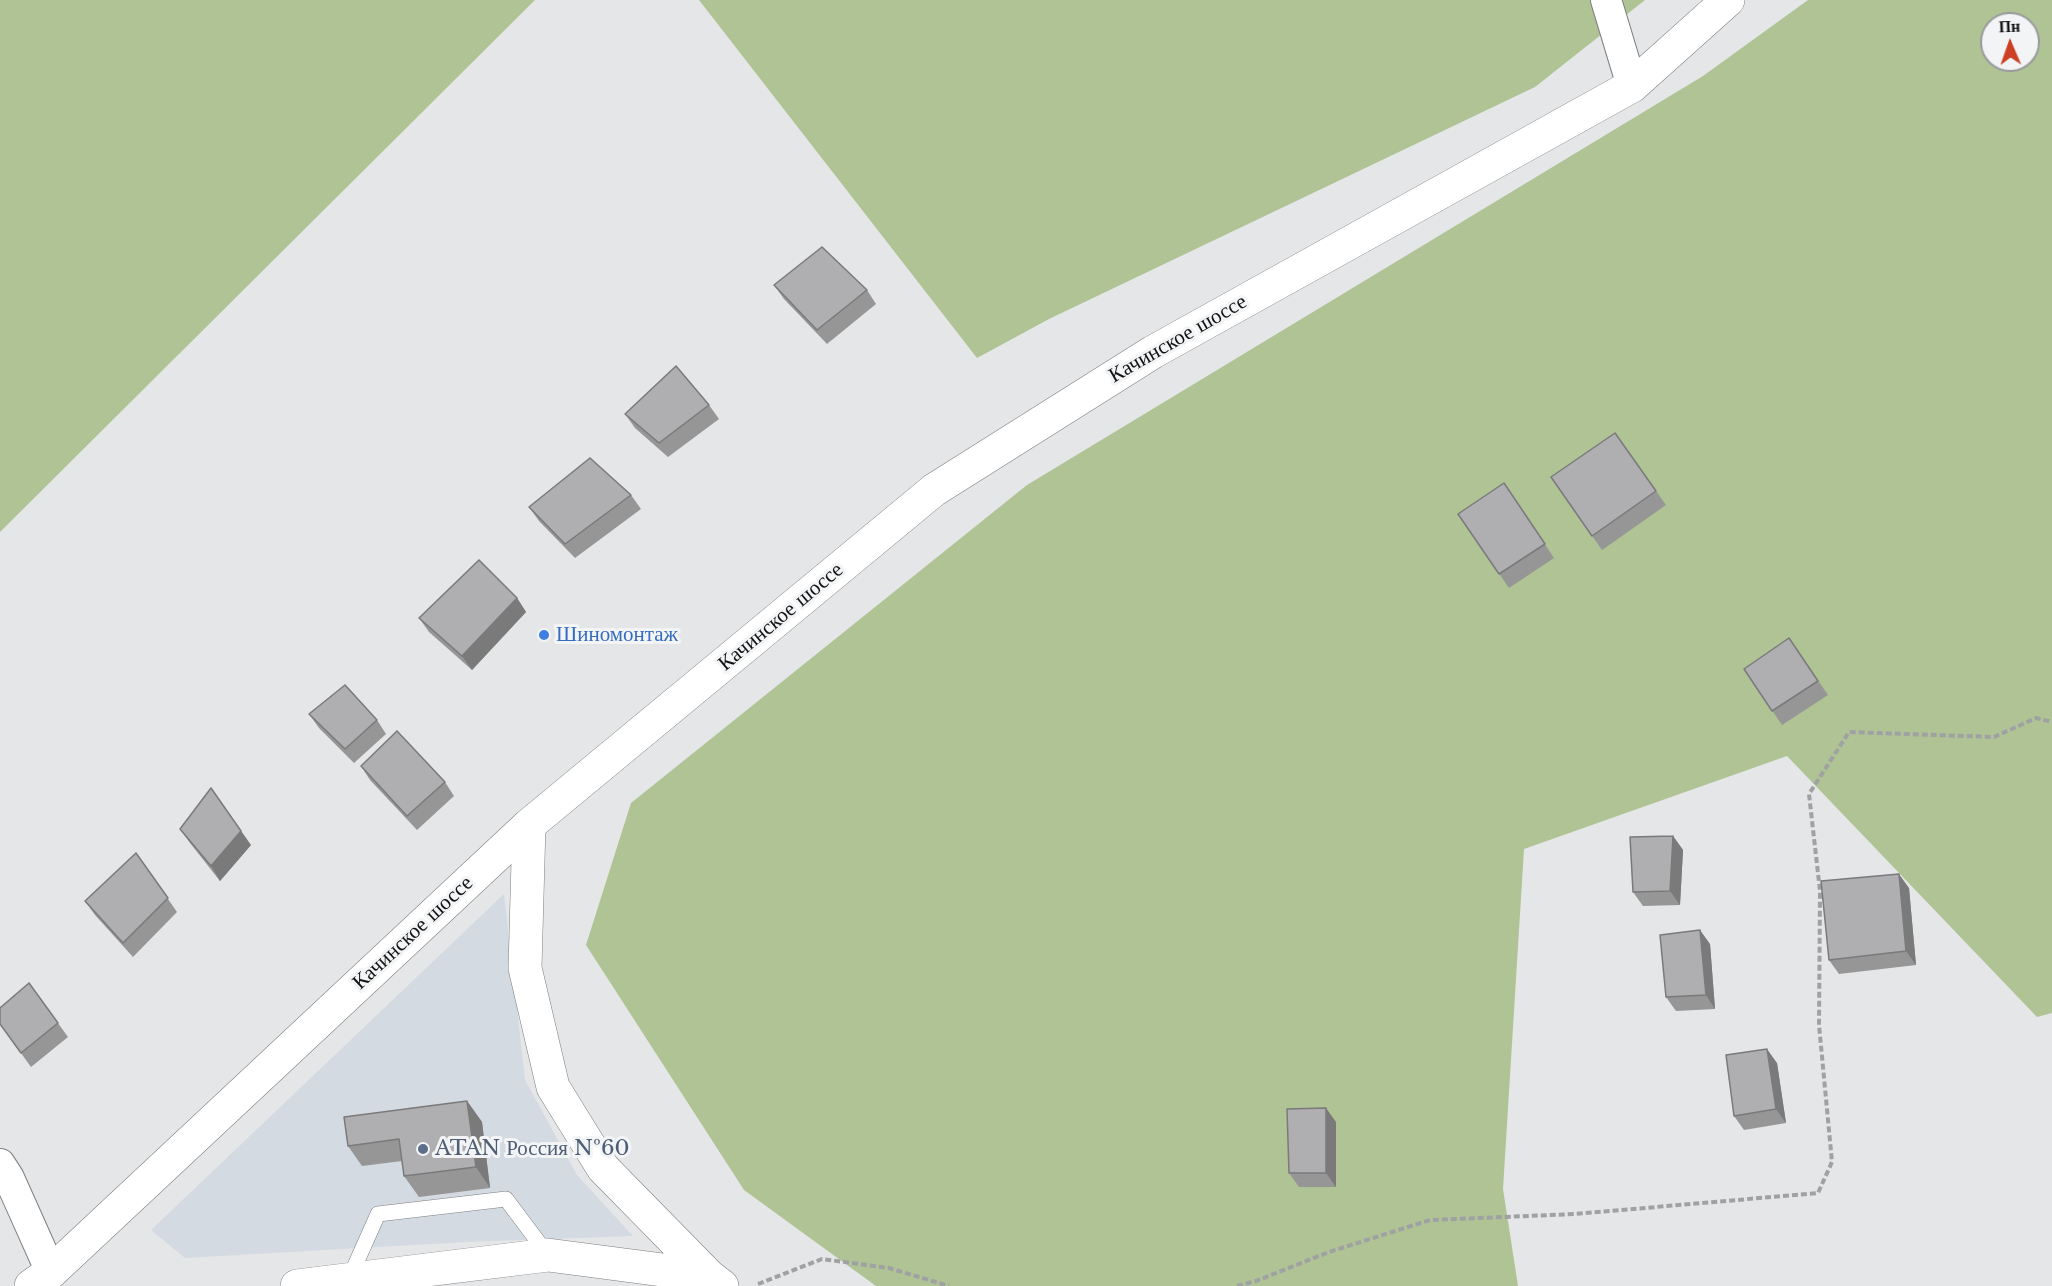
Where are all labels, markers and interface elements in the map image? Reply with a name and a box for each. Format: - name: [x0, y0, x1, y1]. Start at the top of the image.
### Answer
- north arrow: [1980, 12, 2040, 72]
- text: Пн: [1998, 16, 2021, 36]
- street label: Качинское шоссе: [1104, 289, 1252, 389]
- street label: Качинское шоссе: [713, 557, 849, 677]
- place label: Шиномонтаж: [556, 622, 678, 648]
- marker: Шиномонтаж: [537, 628, 551, 642]
- street label: Качинское шоссе: [348, 871, 478, 995]
- place label: ATAN Россия №60: [435, 1136, 629, 1162]
- marker: ATAN Россия №60: [416, 1142, 430, 1156]

